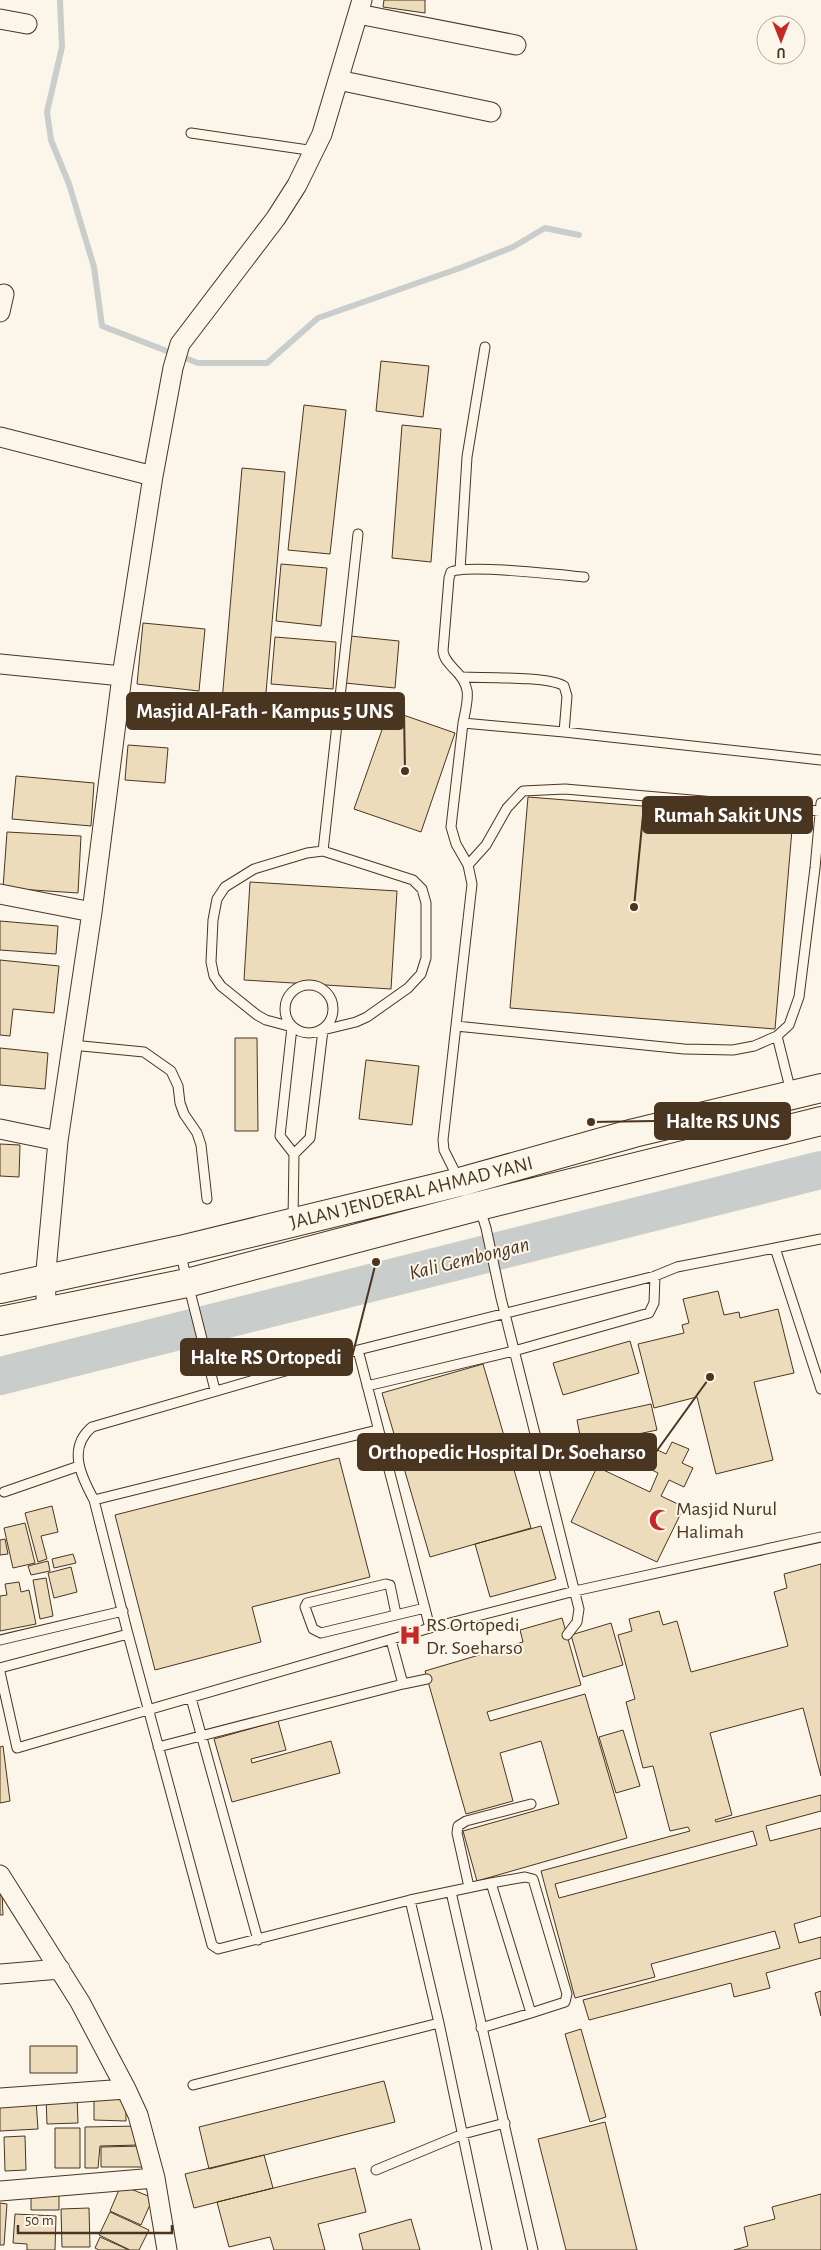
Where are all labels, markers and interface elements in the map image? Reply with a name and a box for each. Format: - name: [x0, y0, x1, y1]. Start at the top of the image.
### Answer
- north arrow: [756, 15, 806, 65]
- text: U: [776, 45, 785, 59]
- callout: Masjid Al-Fath - Kampus 5 UNS: [127, 693, 404, 729]
- text: Masjid Al-Fath - Kampus 5 UNS: [136, 701, 394, 722]
- callout: Rumah Sakit UNS: [643, 797, 812, 833]
- text: Rumah Sakit UNS: [653, 805, 803, 826]
- callout: Halte RS UNS: [655, 1103, 790, 1139]
- text: Halte RS UNS: [666, 1111, 780, 1132]
- street label: JALAN JENDERAL AHMAD YANI: [288, 1153, 535, 1233]
- water label: Kali Gembongan: [407, 1233, 531, 1284]
- callout: Halte RS Ortopedi: [181, 1339, 352, 1375]
- text: Halte RS Ortopedi: [190, 1347, 342, 1368]
- callout: Orthopedic Hospital Dr. Soeharso: [358, 1434, 656, 1470]
- text: Orthopedic Hospital Dr. Soeharso: [368, 1442, 646, 1463]
- place label: Masjid Nurul Halimah: [676, 1499, 777, 1542]
- mosque icon: Masjid Nurul Halimah: [647, 1507, 673, 1533]
- place label: RS Ortopedi Dr. Soeharso: [426, 1615, 523, 1658]
- hospital icon: RS Ortopedi Dr. Soeharso: [397, 1622, 423, 1648]
- scale bar: [18, 2202, 171, 2234]
- text: 50 m: [25, 2213, 54, 2228]

